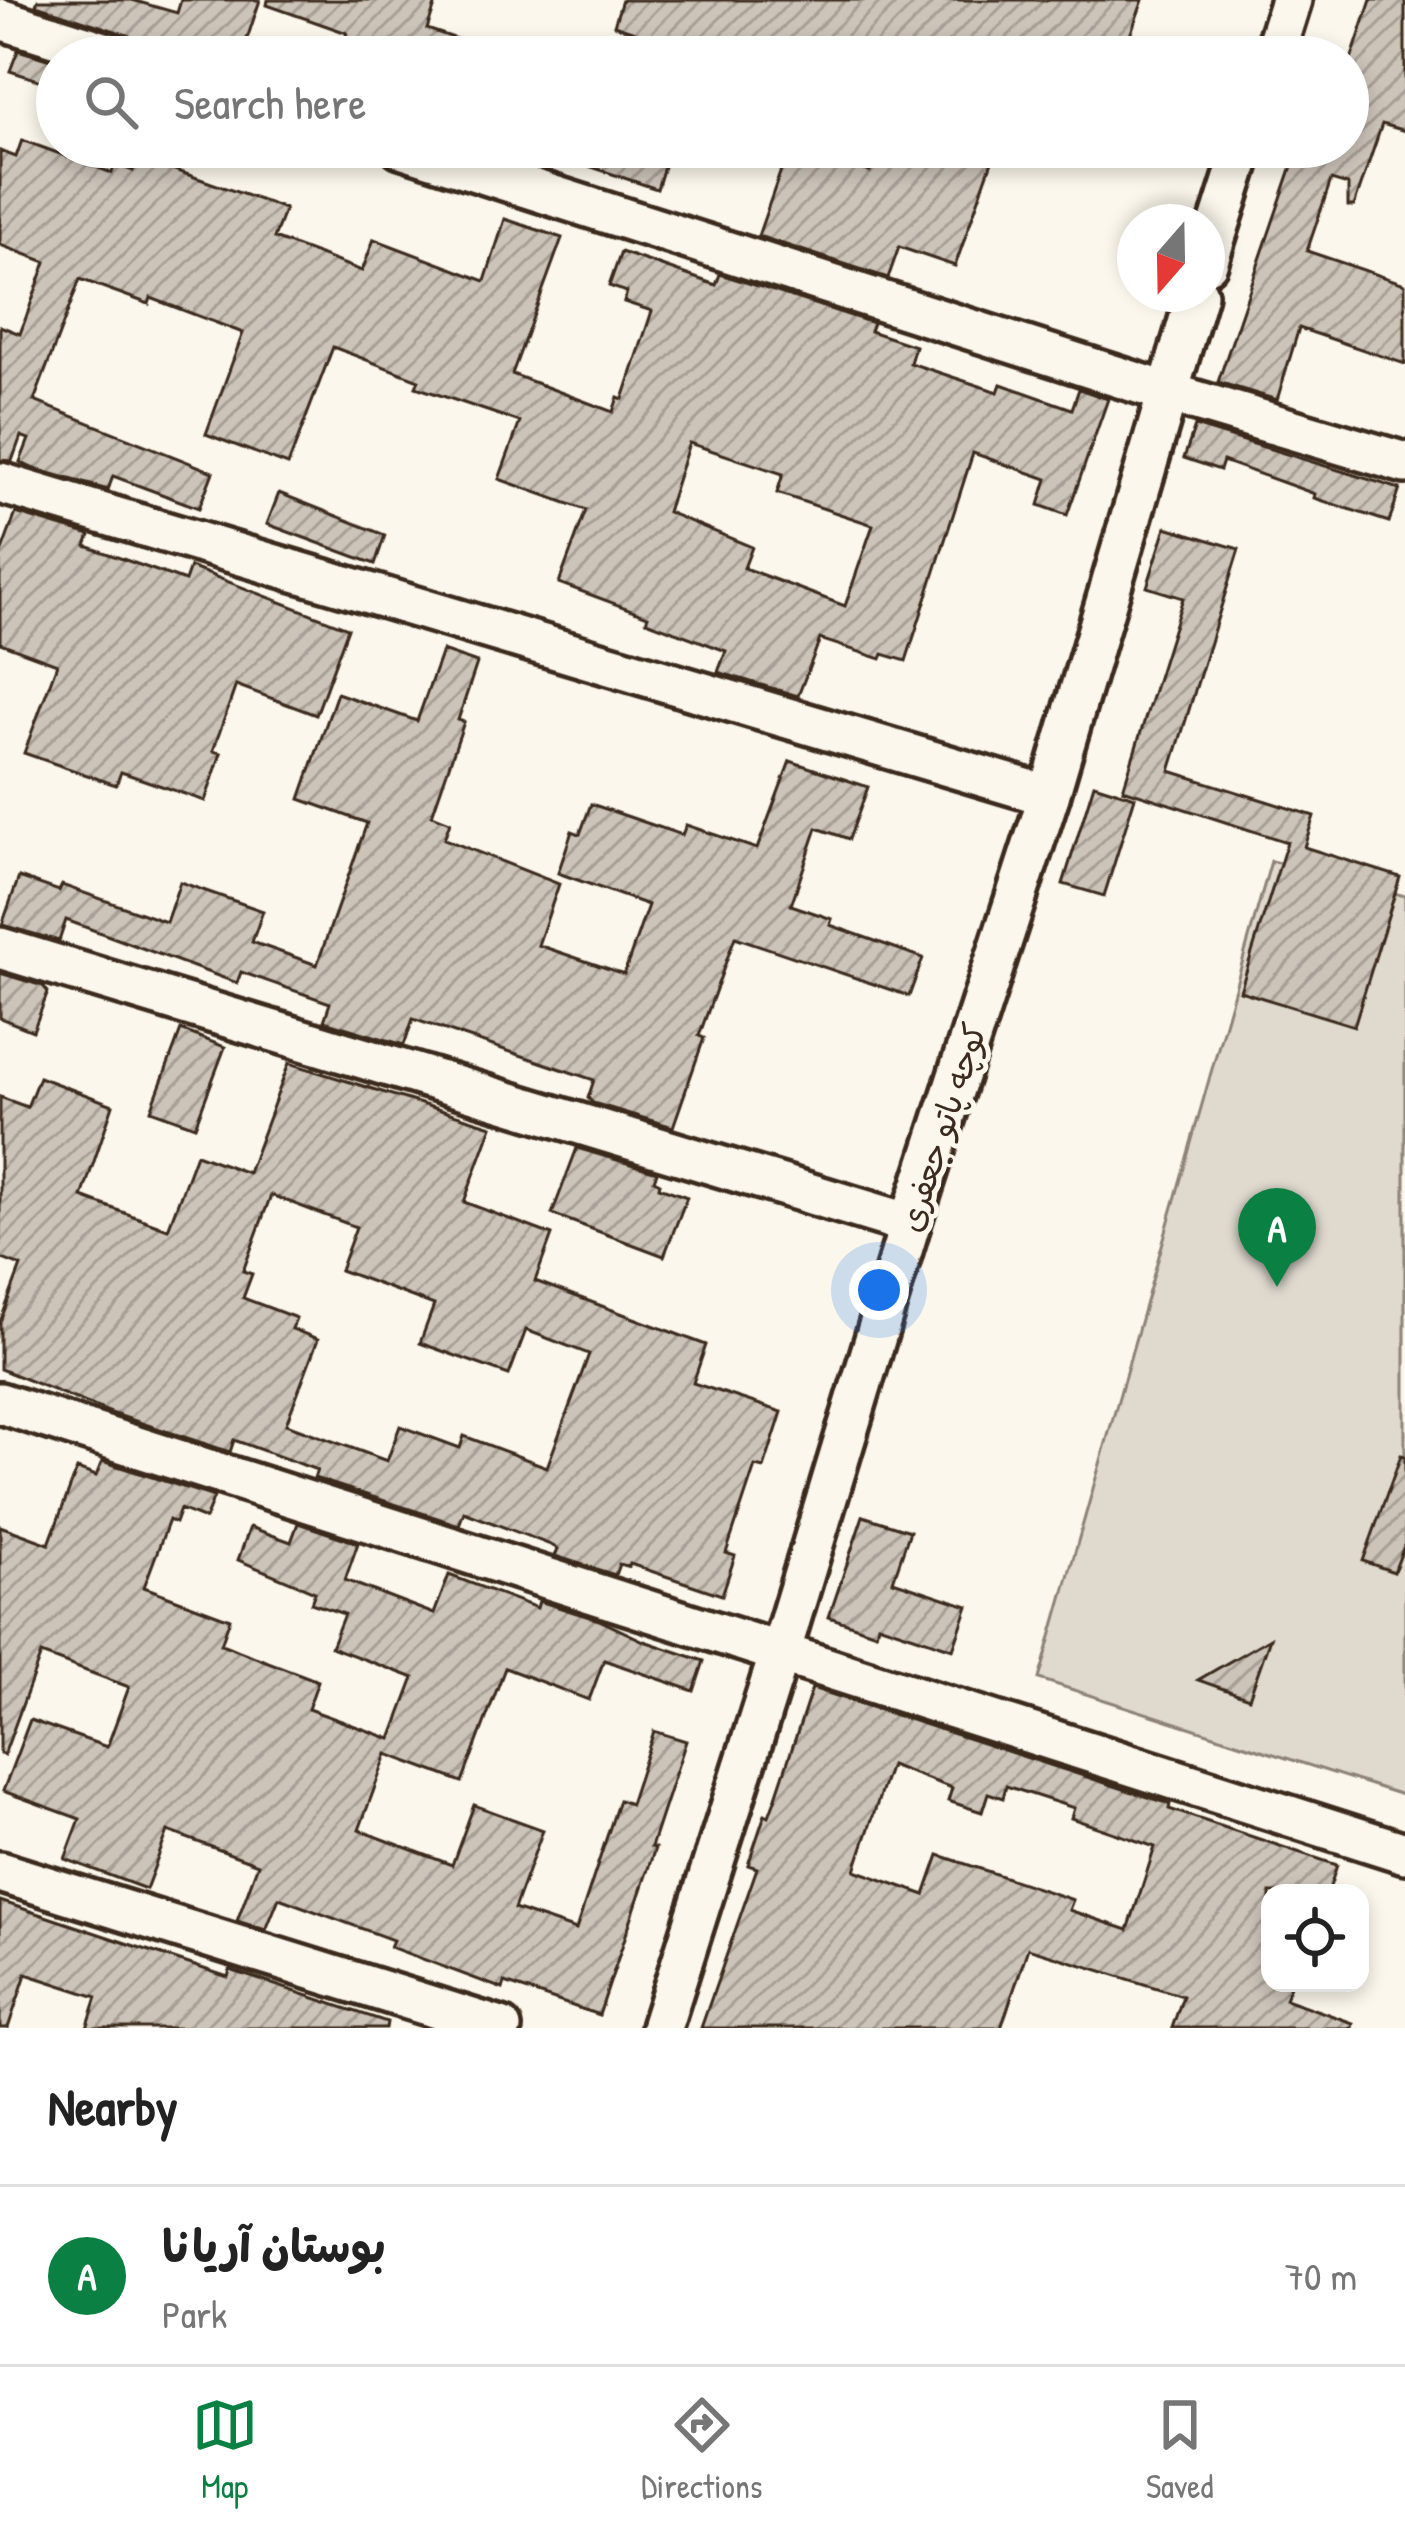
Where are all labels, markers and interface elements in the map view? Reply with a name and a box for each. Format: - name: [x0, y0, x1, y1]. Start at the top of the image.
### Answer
- search box: [36, 36, 1369, 168]
- icon: search: [78, 69, 144, 135]
- text: Search here: [174, 72, 366, 133]
- north arrow: [1117, 204, 1225, 312]
- street label: کوچه پاتو جعفری: [888, 1017, 996, 1237]
- pin: A: [1238, 1188, 1316, 1287]
- your location: [849, 1260, 909, 1320]
- map controls: [1261, 1884, 1369, 1992]
- button: locate: [1261, 1884, 1369, 1992]
- text: Nearby: [48, 2072, 178, 2141]
- text: بوستان آریانا: [162, 2215, 386, 2276]
- text: A: [77, 2249, 97, 2302]
- text: 70 m: [1285, 2249, 1357, 2302]
- text: Park: [162, 2287, 227, 2340]
- tab: Map: [192, 2392, 258, 2508]
- tab: Directions: [641, 2392, 763, 2508]
- tab: Saved: [1146, 2392, 1213, 2508]

